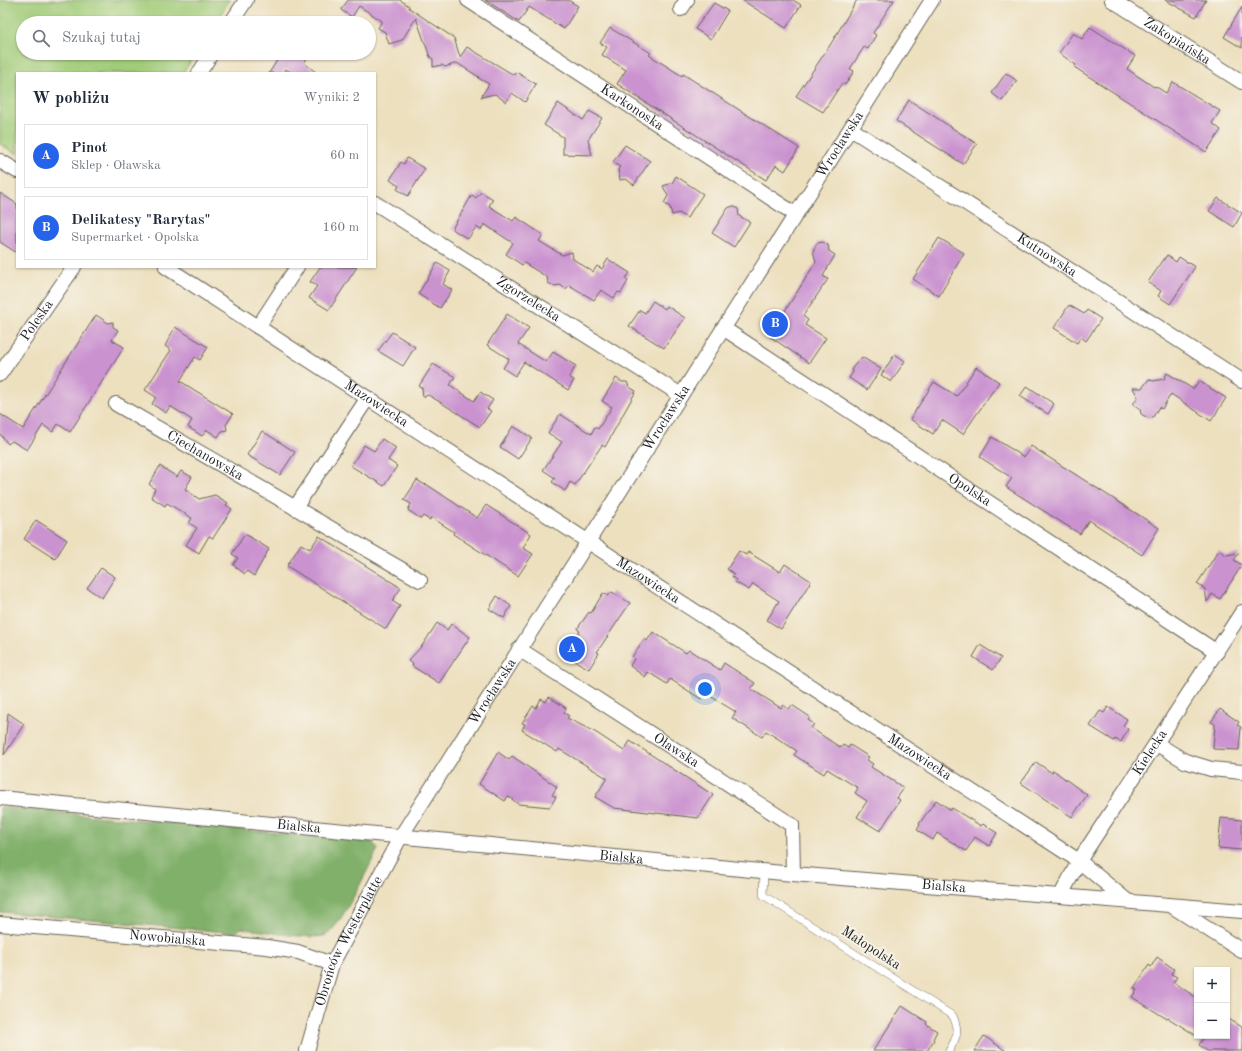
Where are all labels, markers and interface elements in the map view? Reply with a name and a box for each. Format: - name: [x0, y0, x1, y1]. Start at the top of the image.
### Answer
- street label: Zakopiańska: [1141, 15, 1213, 67]
- search box: [16, 16, 376, 60]
- icon: search: [30, 27, 52, 49]
- text: Szukaj tutaj: [62, 31, 141, 46]
- street label: Karkonoska: [598, 82, 666, 133]
- text: W pobliżu: [32, 90, 109, 107]
- text: Wyniki: 2: [304, 91, 360, 104]
- street label: Wrocławska: [814, 109, 866, 180]
- text: Pinot: [71, 141, 107, 156]
- text: A: [41, 149, 51, 162]
- text: 60 m: [330, 149, 359, 162]
- text: Sklep · Oławska: [71, 159, 161, 172]
- text: Delikatesy "Rarytas": [71, 213, 210, 228]
- text: B: [41, 221, 51, 234]
- text: 160 m: [322, 221, 359, 234]
- text: Supermarket · Opolska: [71, 231, 199, 244]
- street label: Kutnowska: [1014, 231, 1079, 280]
- street label: Zgorzelecka: [494, 274, 563, 324]
- street label: Poleska: [18, 297, 56, 344]
- pin: B: [762, 309, 788, 339]
- street label: Mazowiecka: [342, 378, 411, 430]
- street label: Wrocławska: [640, 382, 693, 454]
- street label: Ciechanowska: [165, 428, 246, 483]
- street label: Opolska: [946, 471, 994, 509]
- street label: Mazowiecka: [614, 555, 682, 606]
- pin: A: [559, 634, 585, 664]
- street label: Wrocławska: [467, 656, 519, 727]
- your location: [695, 679, 715, 699]
- street label: Kielecka: [1130, 727, 1170, 778]
- street label: Oławska: [651, 731, 702, 770]
- street label: Mazowiecka: [885, 731, 954, 783]
- street label: Bialska: [276, 818, 321, 836]
- street label: Bialska: [598, 848, 644, 867]
- street label: Obrońców Westerplatte: [313, 874, 385, 1008]
- street label: Bialska: [921, 878, 967, 895]
- street label: Małopolska: [839, 924, 903, 972]
- street label: Nowobialska: [129, 928, 206, 949]
- map controls: [1194, 967, 1230, 1039]
- button: +: [1194, 967, 1230, 1003]
- button: −: [1194, 1003, 1230, 1039]

